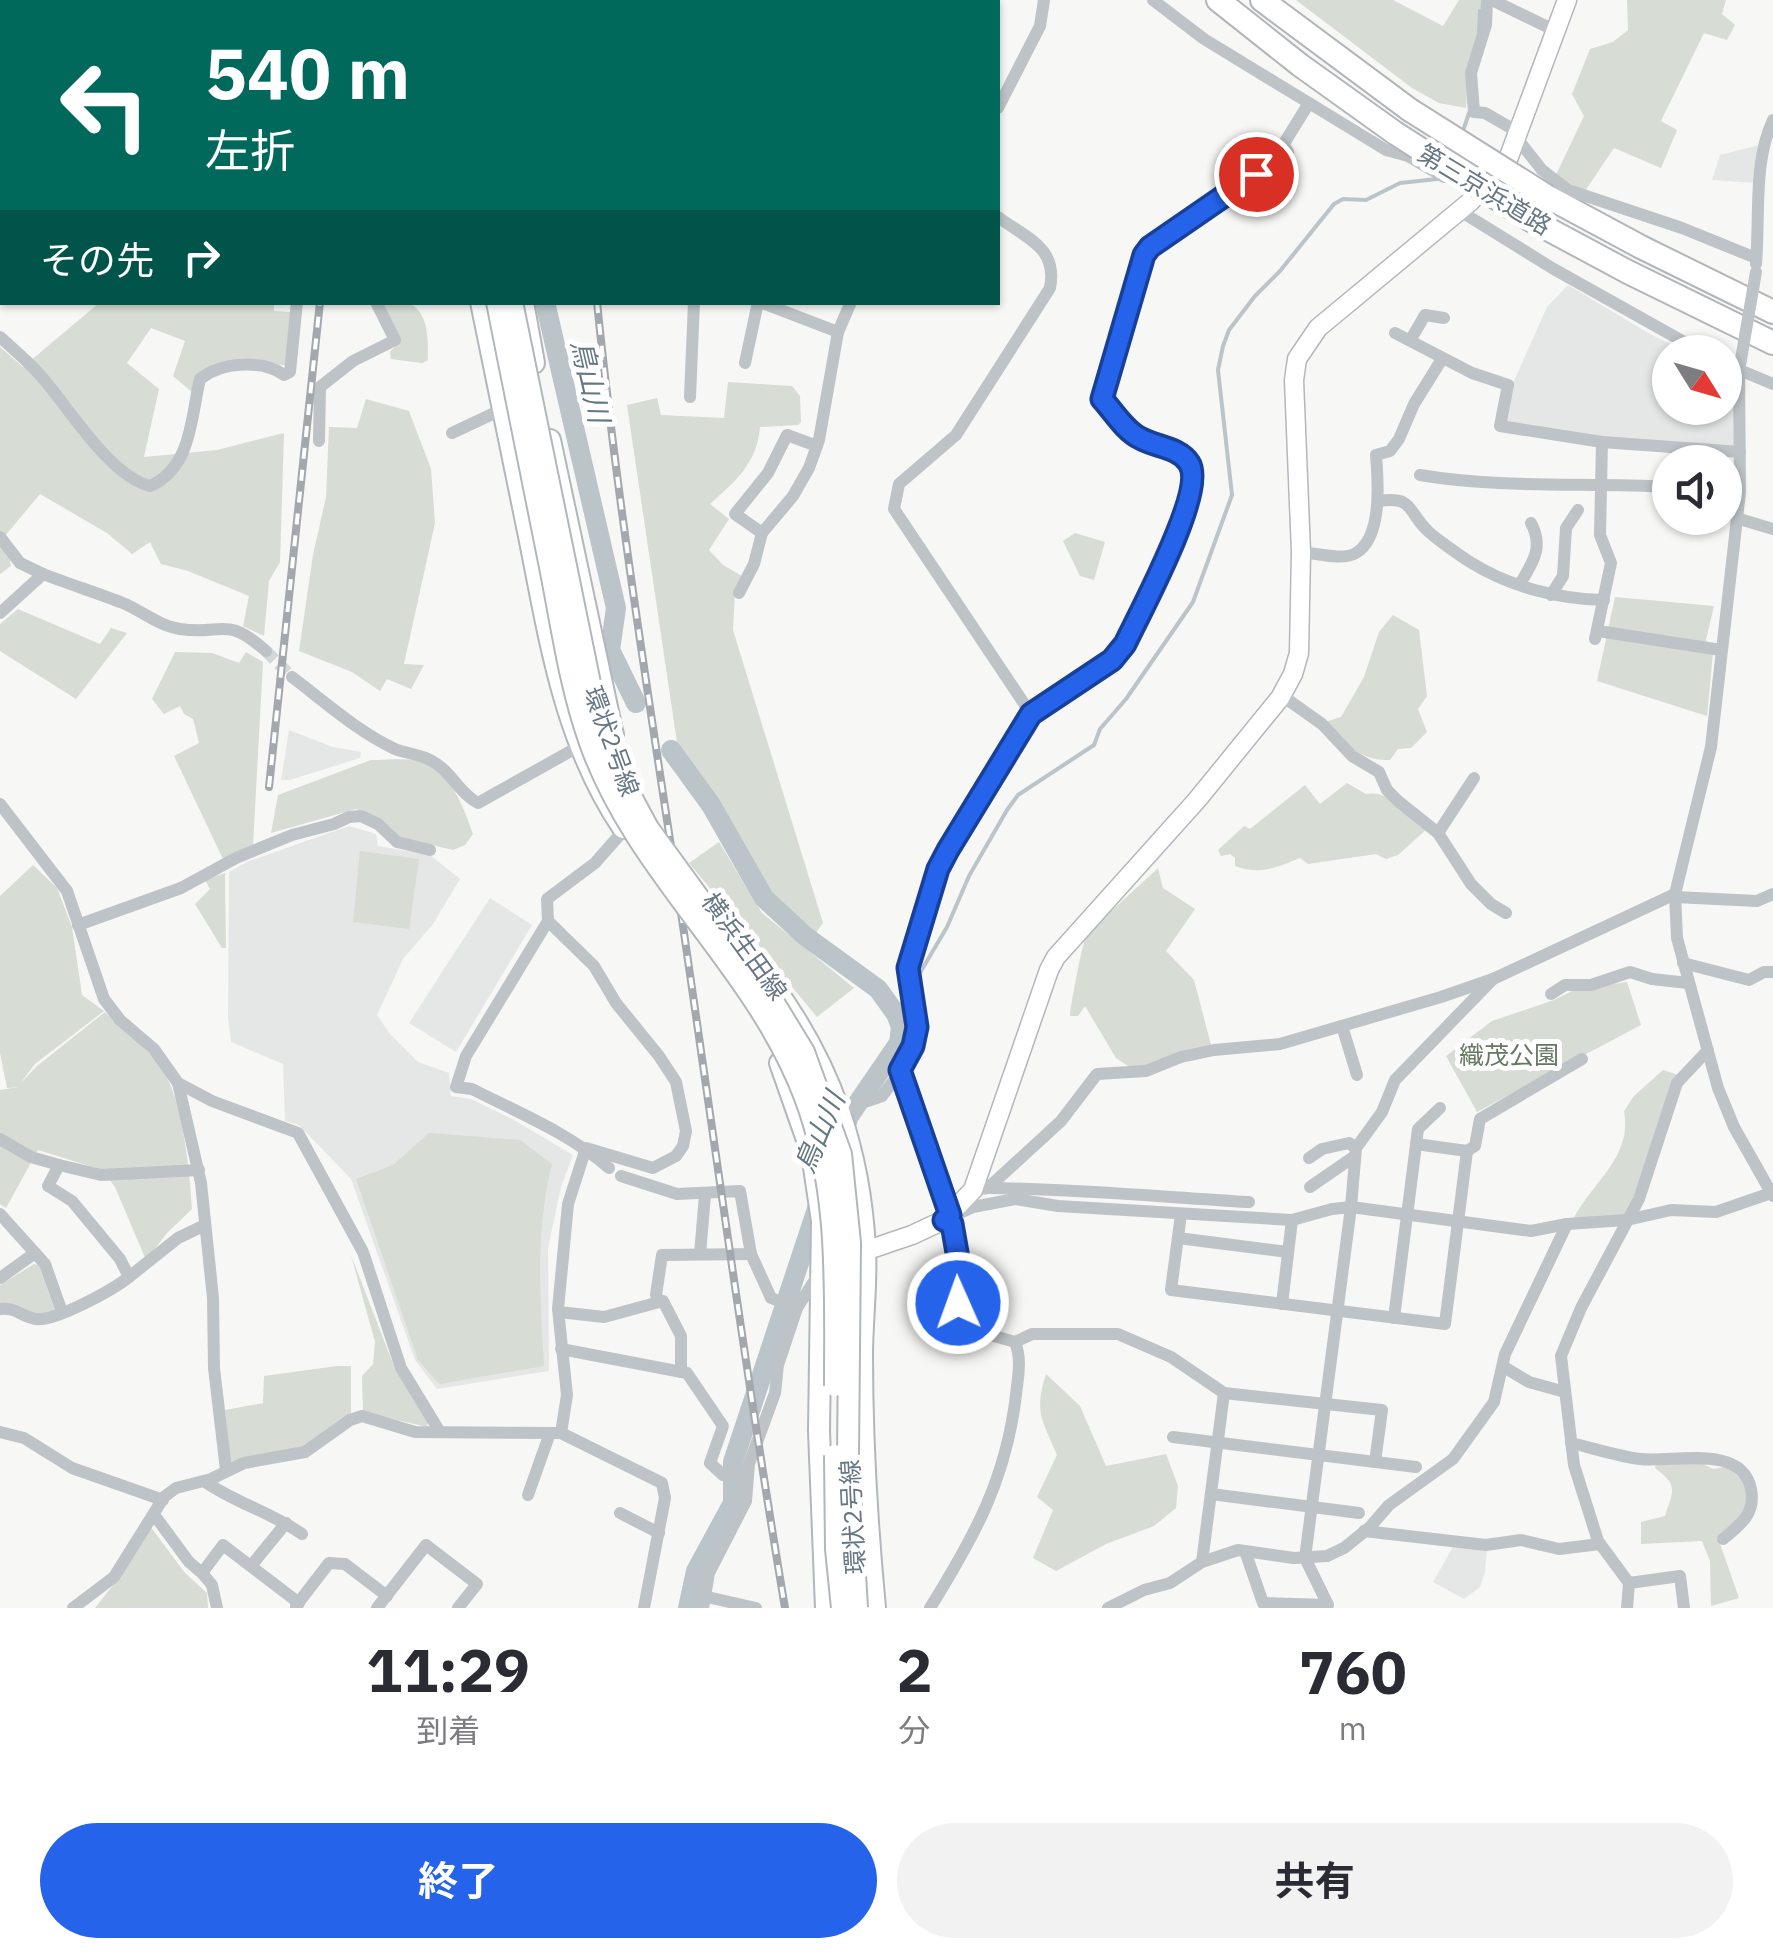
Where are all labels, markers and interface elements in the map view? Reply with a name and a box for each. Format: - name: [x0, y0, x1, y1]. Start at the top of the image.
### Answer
- text: 540 m: [205, 27, 410, 118]
- icon: left: [40, 40, 170, 170]
- text: 左折: [205, 121, 295, 179]
- pin: [1214, 132, 1299, 217]
- street label: 第三京浜道路: [1412, 136, 1558, 242]
- icon: arrive: [1229, 147, 1284, 202]
- icon: right: [174, 230, 229, 285]
- text: その先: [40, 235, 154, 284]
- north arrow: [1652, 335, 1742, 425]
- map controls: [1652, 335, 1742, 535]
- water label: 鳥山川: [564, 336, 619, 429]
- button: sound: [1652, 445, 1742, 535]
- street label: 環状2号線: [577, 681, 647, 801]
- street label: 横浜生田線: [695, 886, 795, 1006]
- park label: 織茂公園: [1459, 1038, 1559, 1071]
- water label: 鳥山川: [786, 1083, 854, 1178]
- position arrow: [906, 1251, 1010, 1355]
- street label: 環状2号線: [833, 1459, 871, 1575]
- text: 11:29: [366, 1630, 530, 1709]
- text: 2: [896, 1630, 932, 1709]
- text: 760: [1299, 1632, 1407, 1711]
- text: m: [1339, 1707, 1367, 1749]
- text: 到着: [416, 1709, 480, 1751]
- text: 分: [898, 1709, 930, 1751]
- button: 終了: [40, 1823, 877, 1938]
- button: 共有: [897, 1823, 1733, 1938]

